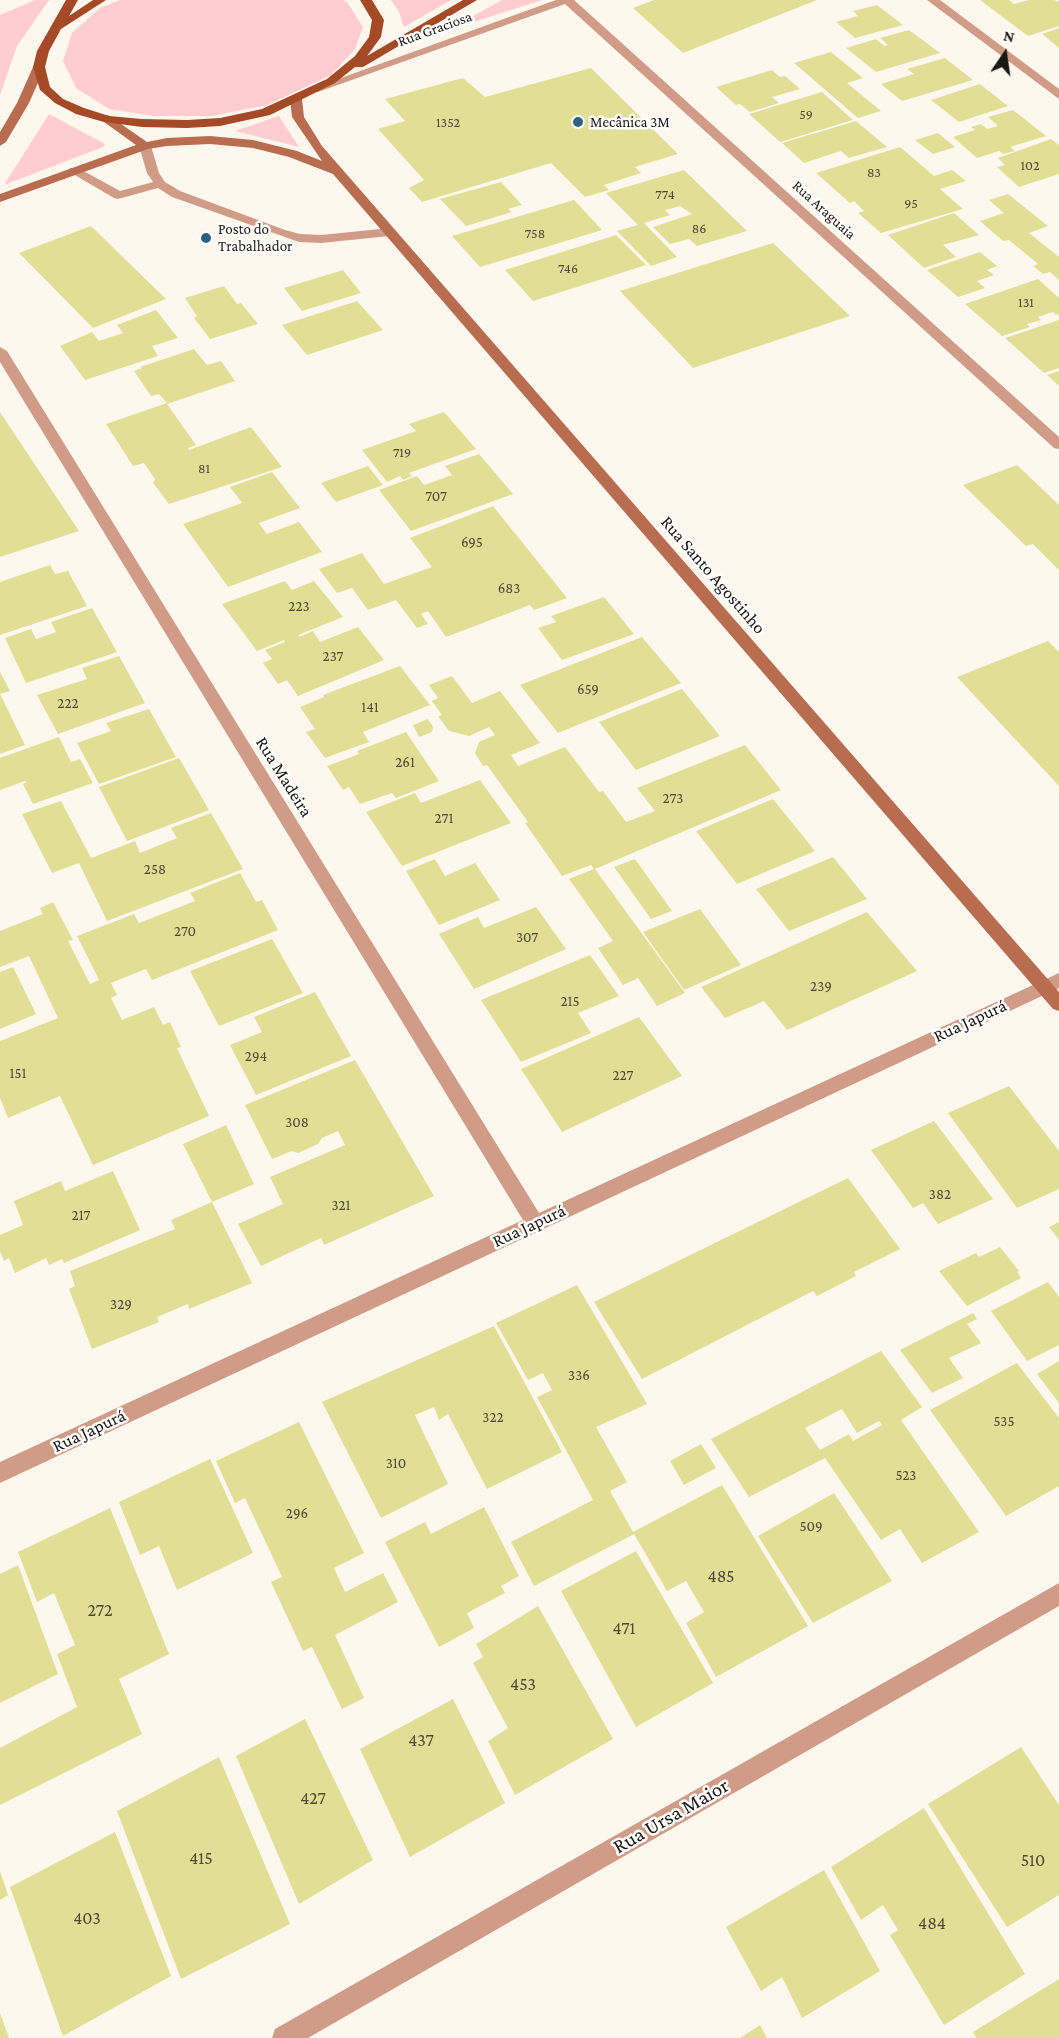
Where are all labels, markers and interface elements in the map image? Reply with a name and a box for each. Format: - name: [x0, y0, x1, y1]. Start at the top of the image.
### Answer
- street label: Rua Graciosa: [395, 7, 475, 51]
- north arrow: [975, 24, 1035, 84]
- text: N: [1002, 26, 1016, 45]
- house number: 59: [799, 107, 813, 123]
- place label: Mecânica 3M: [590, 113, 670, 131]
- house number: 1352: [436, 115, 460, 131]
- marker: Mecânica 3M: [571, 115, 585, 129]
- house number: 102: [1020, 158, 1040, 174]
- house number: 83: [867, 165, 881, 181]
- street label: Rua Araguaia: [788, 177, 860, 243]
- house number: 774: [655, 187, 675, 203]
- house number: 95: [904, 196, 918, 212]
- place label: Posto do Trabalhador: [218, 220, 292, 255]
- house number: 86: [692, 221, 706, 237]
- house number: 758: [525, 226, 545, 242]
- marker: Posto do Trabalhador: [199, 231, 213, 245]
- house number: 746: [558, 261, 578, 277]
- house number: 131: [1018, 295, 1034, 311]
- house number: 719: [393, 445, 411, 461]
- house number: 81: [198, 461, 210, 477]
- house number: 707: [425, 487, 447, 505]
- street label: Rua Santo Agostinho: [656, 512, 770, 638]
- house number: 695: [461, 533, 483, 551]
- house number: 683: [498, 579, 520, 597]
- house number: 223: [288, 597, 310, 615]
- house number: 237: [322, 647, 344, 665]
- house number: 659: [577, 680, 599, 698]
- house number: 222: [57, 694, 79, 712]
- house number: 141: [361, 698, 379, 716]
- street label: Rua Madeira: [251, 733, 317, 821]
- house number: 261: [395, 753, 415, 771]
- house number: 273: [663, 789, 683, 807]
- house number: 271: [435, 809, 453, 827]
- house number: 258: [144, 860, 166, 878]
- house number: 270: [174, 922, 196, 940]
- house number: 307: [516, 928, 538, 946]
- house number: 239: [810, 977, 832, 995]
- house number: 215: [560, 992, 580, 1010]
- street label: Rua Japurá: [930, 995, 1010, 1047]
- house number: 294: [245, 1047, 267, 1065]
- house number: 151: [10, 1064, 26, 1082]
- house number: 227: [613, 1066, 633, 1084]
- house number: 308: [285, 1113, 309, 1131]
- house number: 382: [929, 1185, 951, 1203]
- house number: 321: [331, 1196, 351, 1214]
- street label: Rua Japurá: [489, 1200, 569, 1252]
- house number: 217: [71, 1206, 91, 1224]
- house number: 329: [110, 1295, 132, 1313]
- house number: 336: [568, 1366, 590, 1384]
- street label: Rua Japurá: [49, 1405, 129, 1457]
- house number: 322: [482, 1408, 504, 1426]
- house number: 535: [993, 1412, 1015, 1430]
- house number: 310: [386, 1454, 406, 1472]
- house number: 523: [896, 1466, 916, 1484]
- house number: 296: [286, 1504, 308, 1522]
- house number: 509: [799, 1517, 823, 1535]
- house number: 485: [707, 1565, 735, 1587]
- house number: 272: [87, 1599, 113, 1621]
- house number: 471: [612, 1617, 636, 1639]
- house number: 453: [510, 1673, 536, 1695]
- house number: 437: [408, 1729, 434, 1751]
- street label: Rua Ursa Maior: [609, 1773, 733, 1859]
- house number: 427: [300, 1787, 326, 1809]
- house number: 415: [189, 1847, 213, 1869]
- house number: 510: [1021, 1849, 1045, 1871]
- house number: 403: [73, 1907, 101, 1929]
- house number: 484: [918, 1912, 946, 1934]

